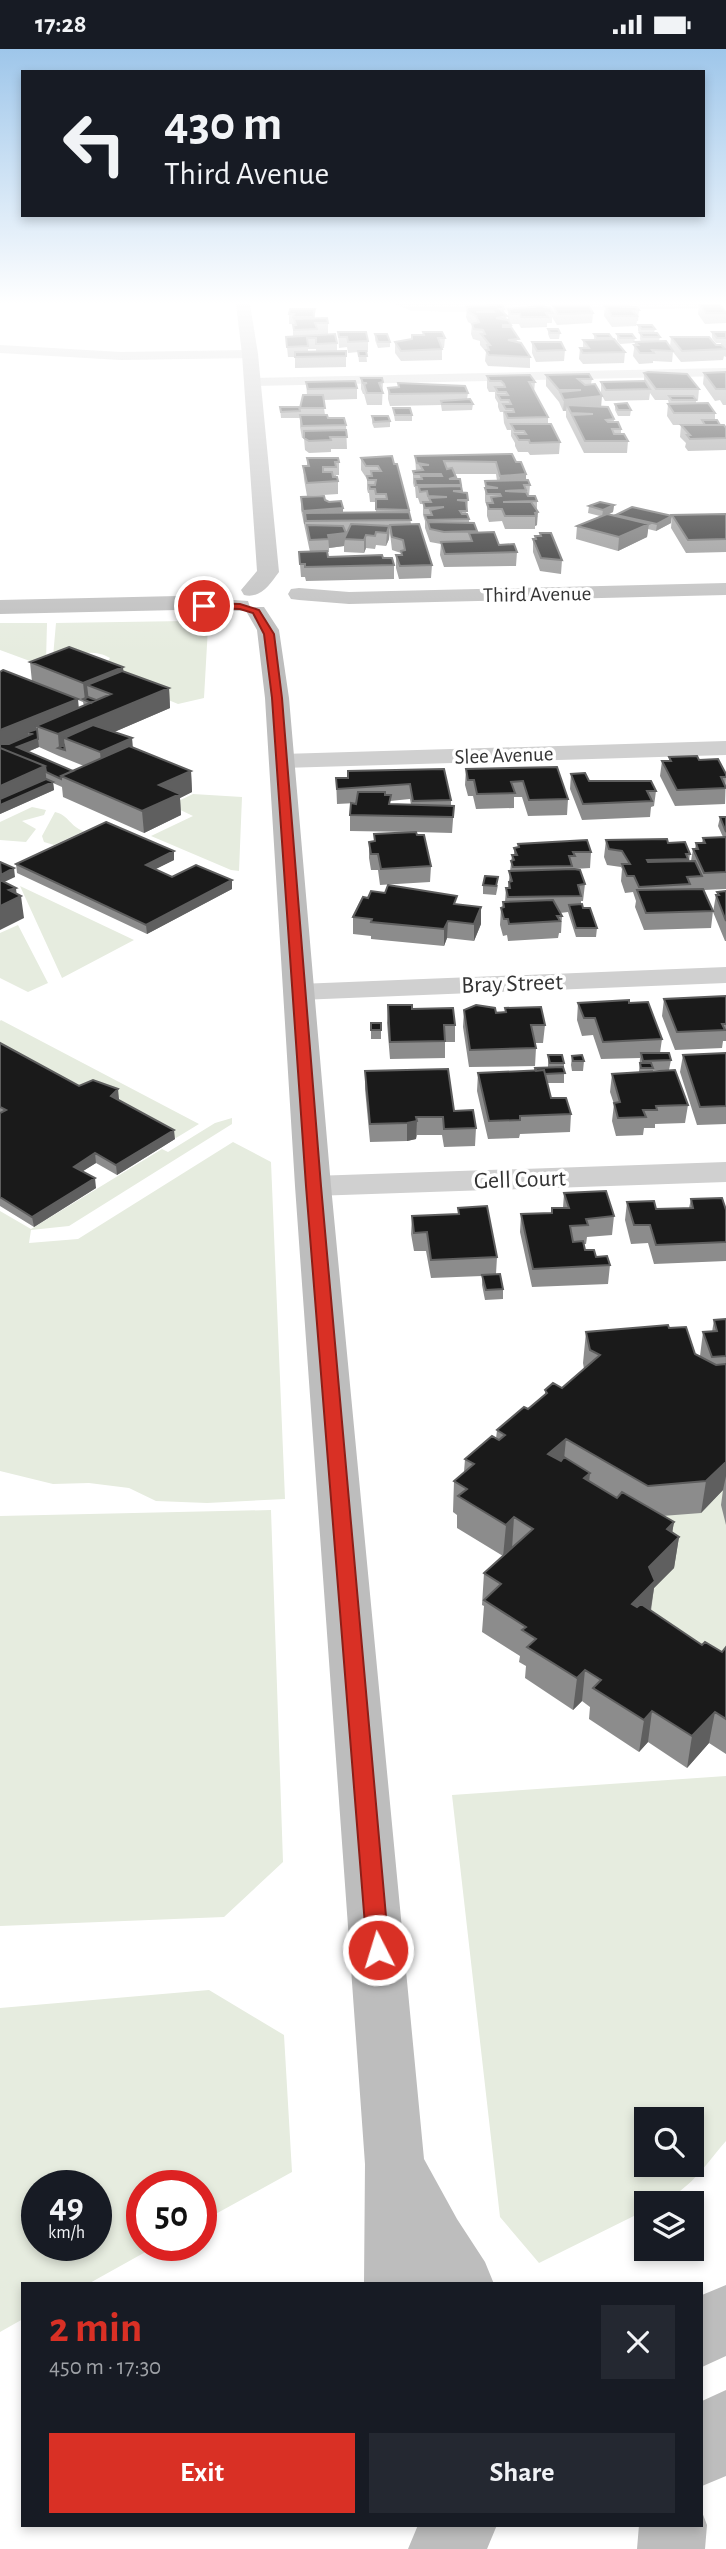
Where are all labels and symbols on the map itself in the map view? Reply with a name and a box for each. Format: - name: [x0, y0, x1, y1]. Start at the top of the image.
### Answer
- pin: [174, 576, 234, 636]
- street label: Third Avenue: [483, 583, 591, 606]
- street label: Slee Avenue: [454, 743, 554, 768]
- street label: Bray Street: [461, 970, 564, 998]
- street label: Gell Court: [474, 1166, 567, 1194]
- position arrow: [341, 1913, 415, 1987]
- speed limit sign: 50: [126, 2170, 217, 2261]

